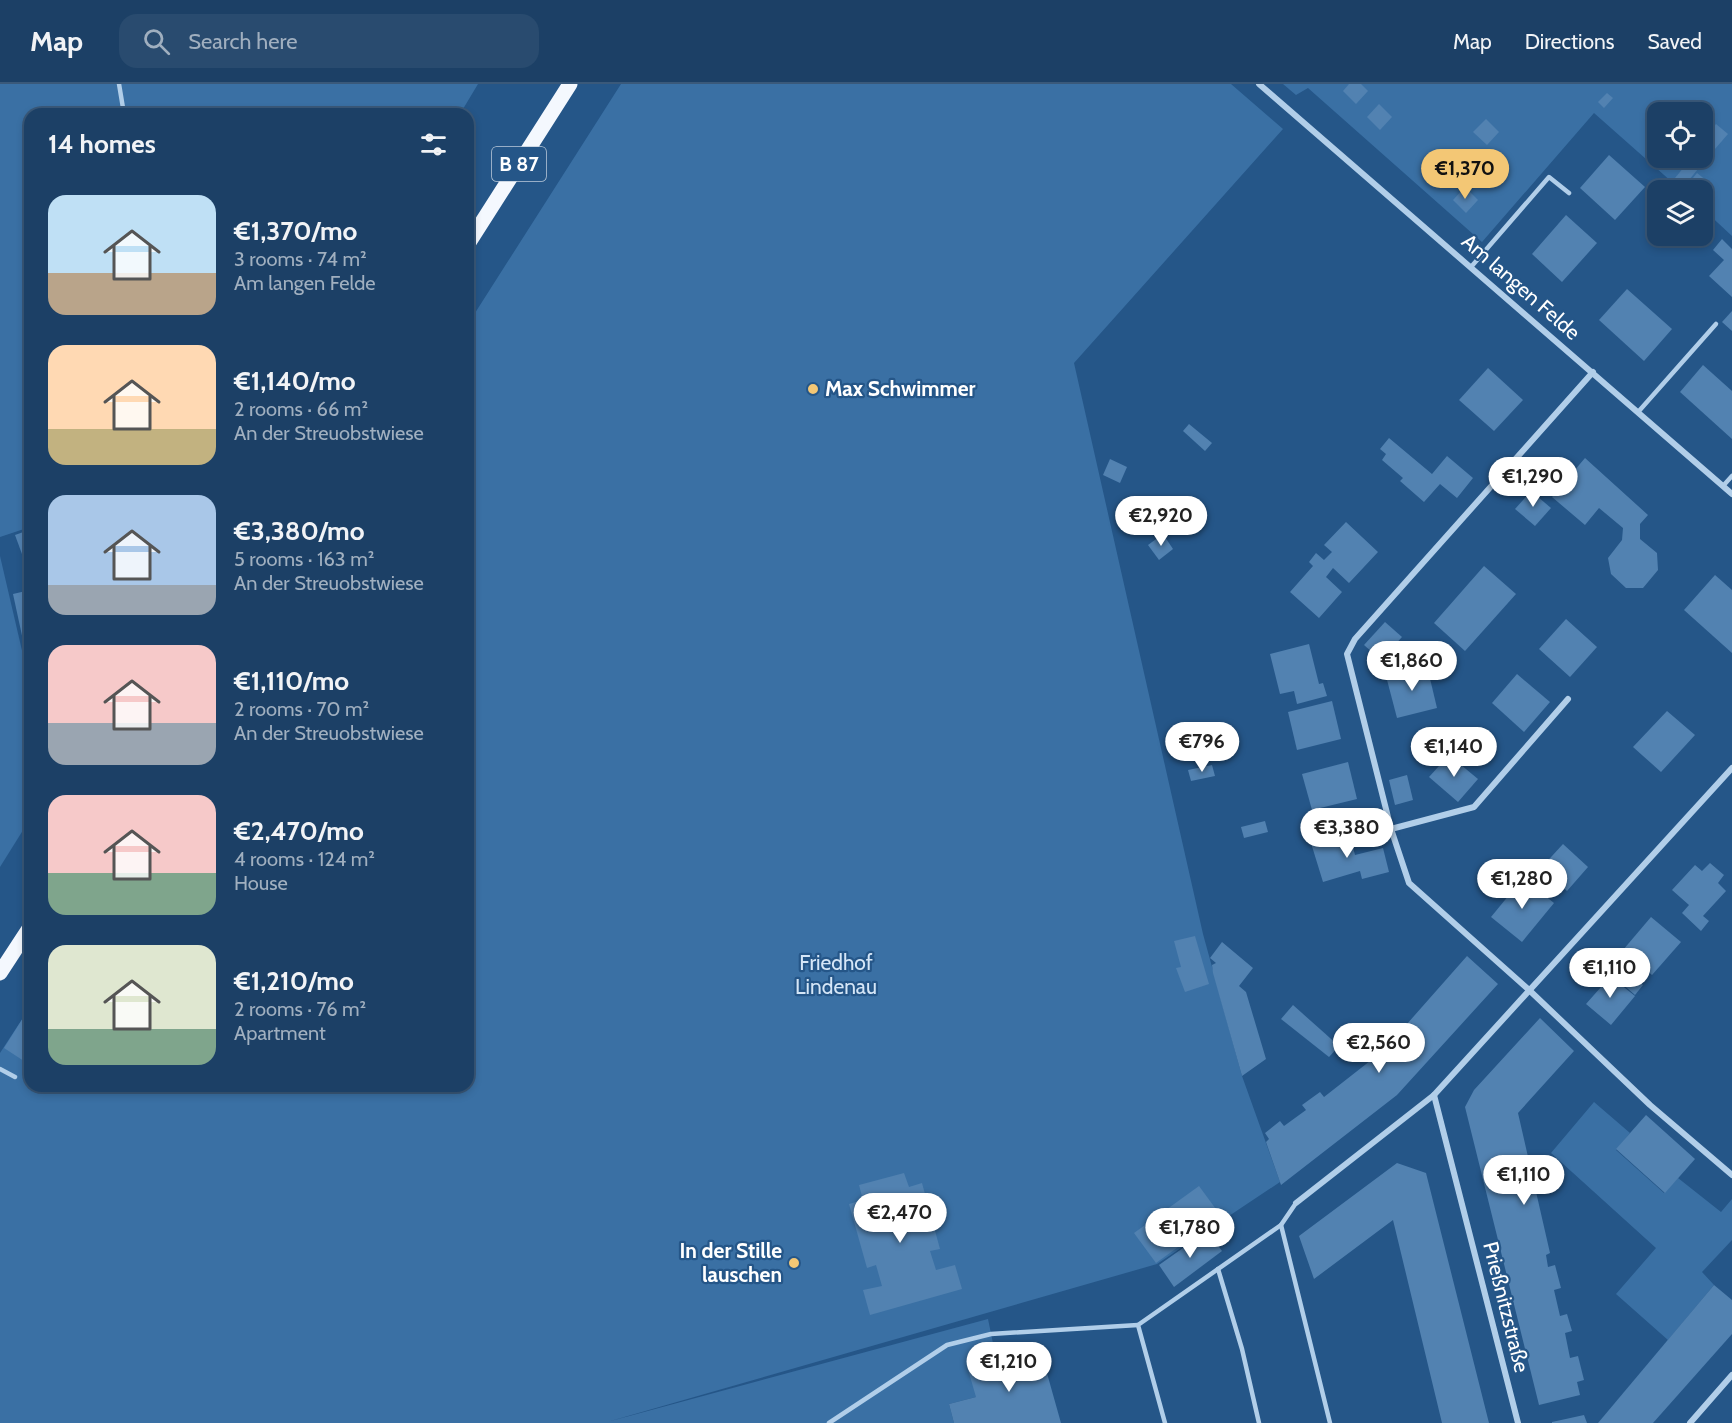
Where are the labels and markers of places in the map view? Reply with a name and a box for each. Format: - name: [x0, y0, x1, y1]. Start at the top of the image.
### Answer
- pin: €1,370: [1416, 149, 1514, 200]
- place label: Max Schwimmer: [825, 376, 976, 401]
- marker: Max Schwimmer: [806, 382, 820, 396]
- pin: €1,290: [1484, 457, 1582, 508]
- pin: €2,920: [1112, 496, 1210, 547]
- pin: €1,860: [1363, 641, 1461, 692]
- pin: €796: [1166, 722, 1238, 773]
- pin: €1,140: [1405, 727, 1503, 778]
- pin: €3,380: [1298, 808, 1396, 859]
- pin: €1,280: [1473, 859, 1571, 910]
- pin: €1,110: [1561, 948, 1659, 999]
- pin: €2,560: [1330, 1023, 1428, 1074]
- pin: €1,110: [1475, 1155, 1573, 1206]
- pin: €2,470: [851, 1193, 949, 1244]
- pin: €1,780: [1141, 1208, 1239, 1259]
- place label: In der Stille lauschen: [680, 1238, 782, 1287]
- marker: In der Stille lauschen: [787, 1256, 801, 1270]
- pin: €1,210: [960, 1342, 1058, 1393]

